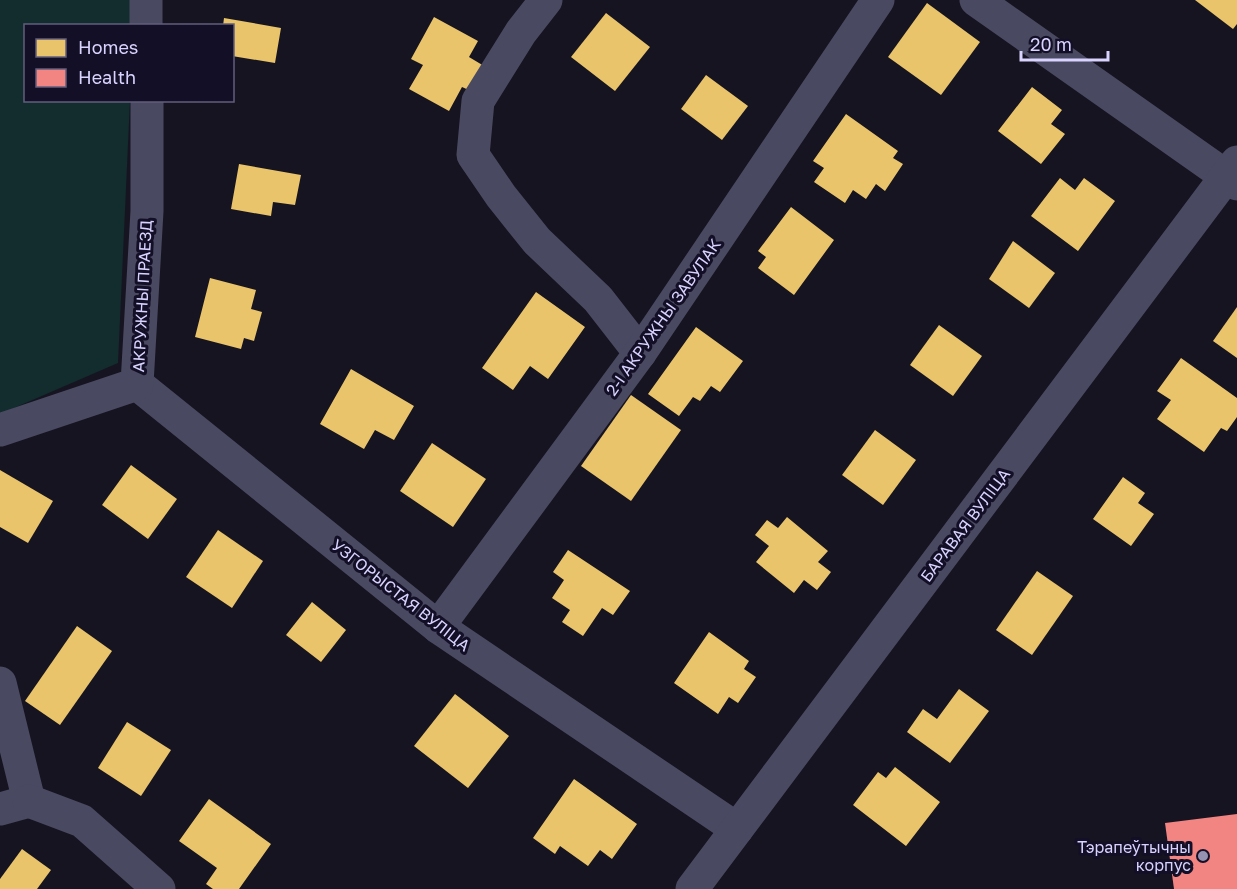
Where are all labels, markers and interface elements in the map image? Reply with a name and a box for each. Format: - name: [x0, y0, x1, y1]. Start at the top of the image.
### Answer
- legend: [24, 24, 234, 102]
- scale bar: [1021, 24, 1108, 62]
- text: 20 m: [1030, 33, 1072, 55]
- text: Homes: [78, 36, 138, 58]
- text: Health: [78, 66, 136, 88]
- street label: АКРУЖНЫ ПРАЕЗД: [128, 219, 156, 373]
- street label: 2-І АКРУЖНЫ ЗАВУЛАК: [601, 235, 725, 399]
- street label: БАРАВАЯ ВУЛІЦА: [916, 464, 1014, 586]
- street label: УЗГОРЫСТАЯ ВУЛІЦА: [328, 535, 474, 655]
- place label: Тэрапеўтычны корпус: [1077, 837, 1191, 875]
- marker: Тэрапеўтычны корпус: [1196, 849, 1210, 863]

